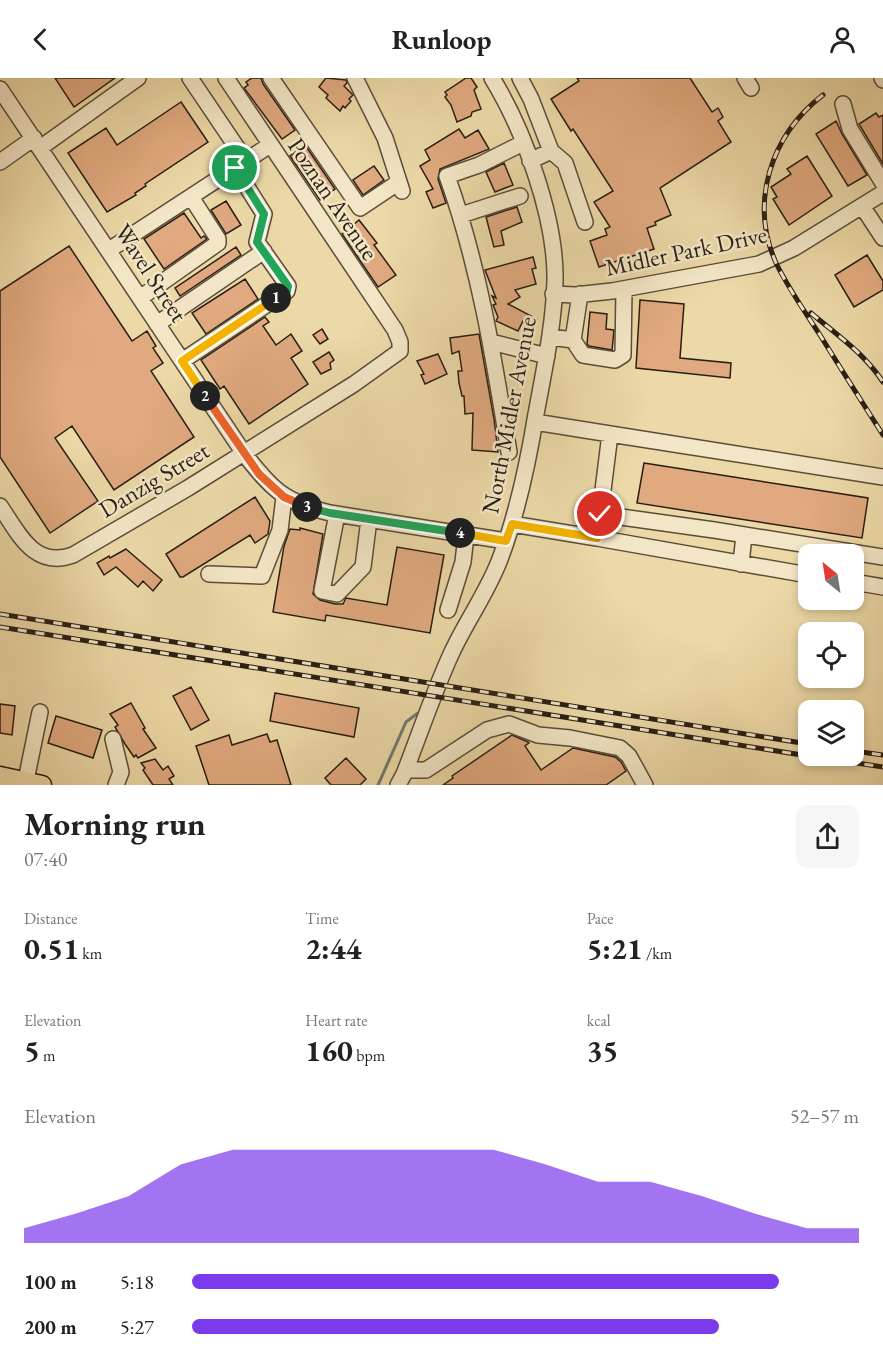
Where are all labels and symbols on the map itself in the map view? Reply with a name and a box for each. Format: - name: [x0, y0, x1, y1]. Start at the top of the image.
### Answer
- street label: Poznan Avenue: [281, 132, 386, 266]
- pin: [209, 142, 260, 193]
- street label: Wavel Street: [108, 218, 195, 328]
- street label: Midler Park Drive: [602, 218, 770, 283]
- pin: 1: [261, 283, 291, 313]
- street label: North Midler Avenue: [474, 314, 543, 516]
- pin: 2: [190, 381, 220, 411]
- street label: Danzig Street: [93, 434, 215, 525]
- pin: [574, 488, 625, 539]
- pin: 3: [292, 492, 322, 522]
- pin: 4: [445, 518, 475, 548]
- north arrow: [798, 544, 864, 610]

